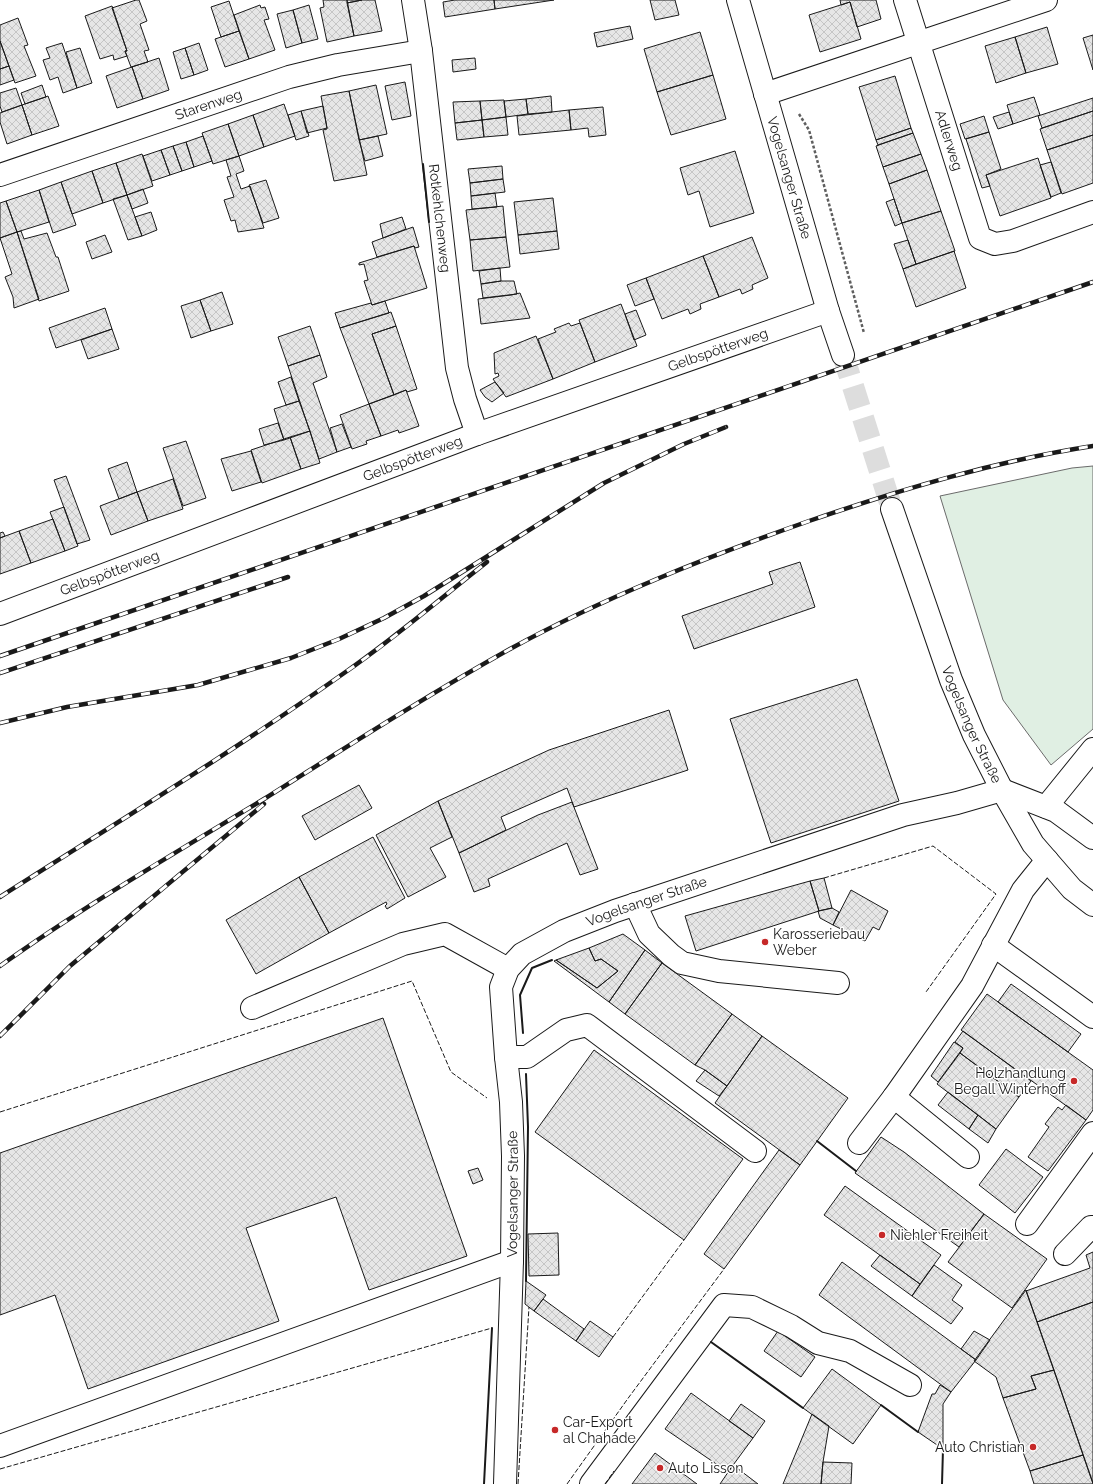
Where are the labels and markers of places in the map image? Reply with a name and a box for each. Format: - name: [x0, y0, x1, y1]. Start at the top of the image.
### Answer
- place label: Karosseriebau Weber: [773, 926, 865, 958]
- marker: Karosseriebau Weber: [760, 937, 770, 947]
- place label: Holzhandlung Begall Winterhoff: [954, 1065, 1067, 1097]
- marker: Holzhandlung Begall Winterhoff: [1069, 1076, 1079, 1086]
- place label: Niehler Freiheit: [890, 1227, 989, 1243]
- marker: Niehler Freiheit: [877, 1230, 887, 1240]
- place label: Car-Export al Chahade: [563, 1414, 636, 1446]
- marker: Car-Export al Chahade: [550, 1425, 560, 1435]
- place label: Auto Christian: [935, 1439, 1025, 1455]
- marker: Auto Christian: [1028, 1442, 1038, 1452]
- place label: Auto Lisson: [668, 1460, 743, 1476]
- marker: Auto Lisson: [655, 1463, 665, 1473]

